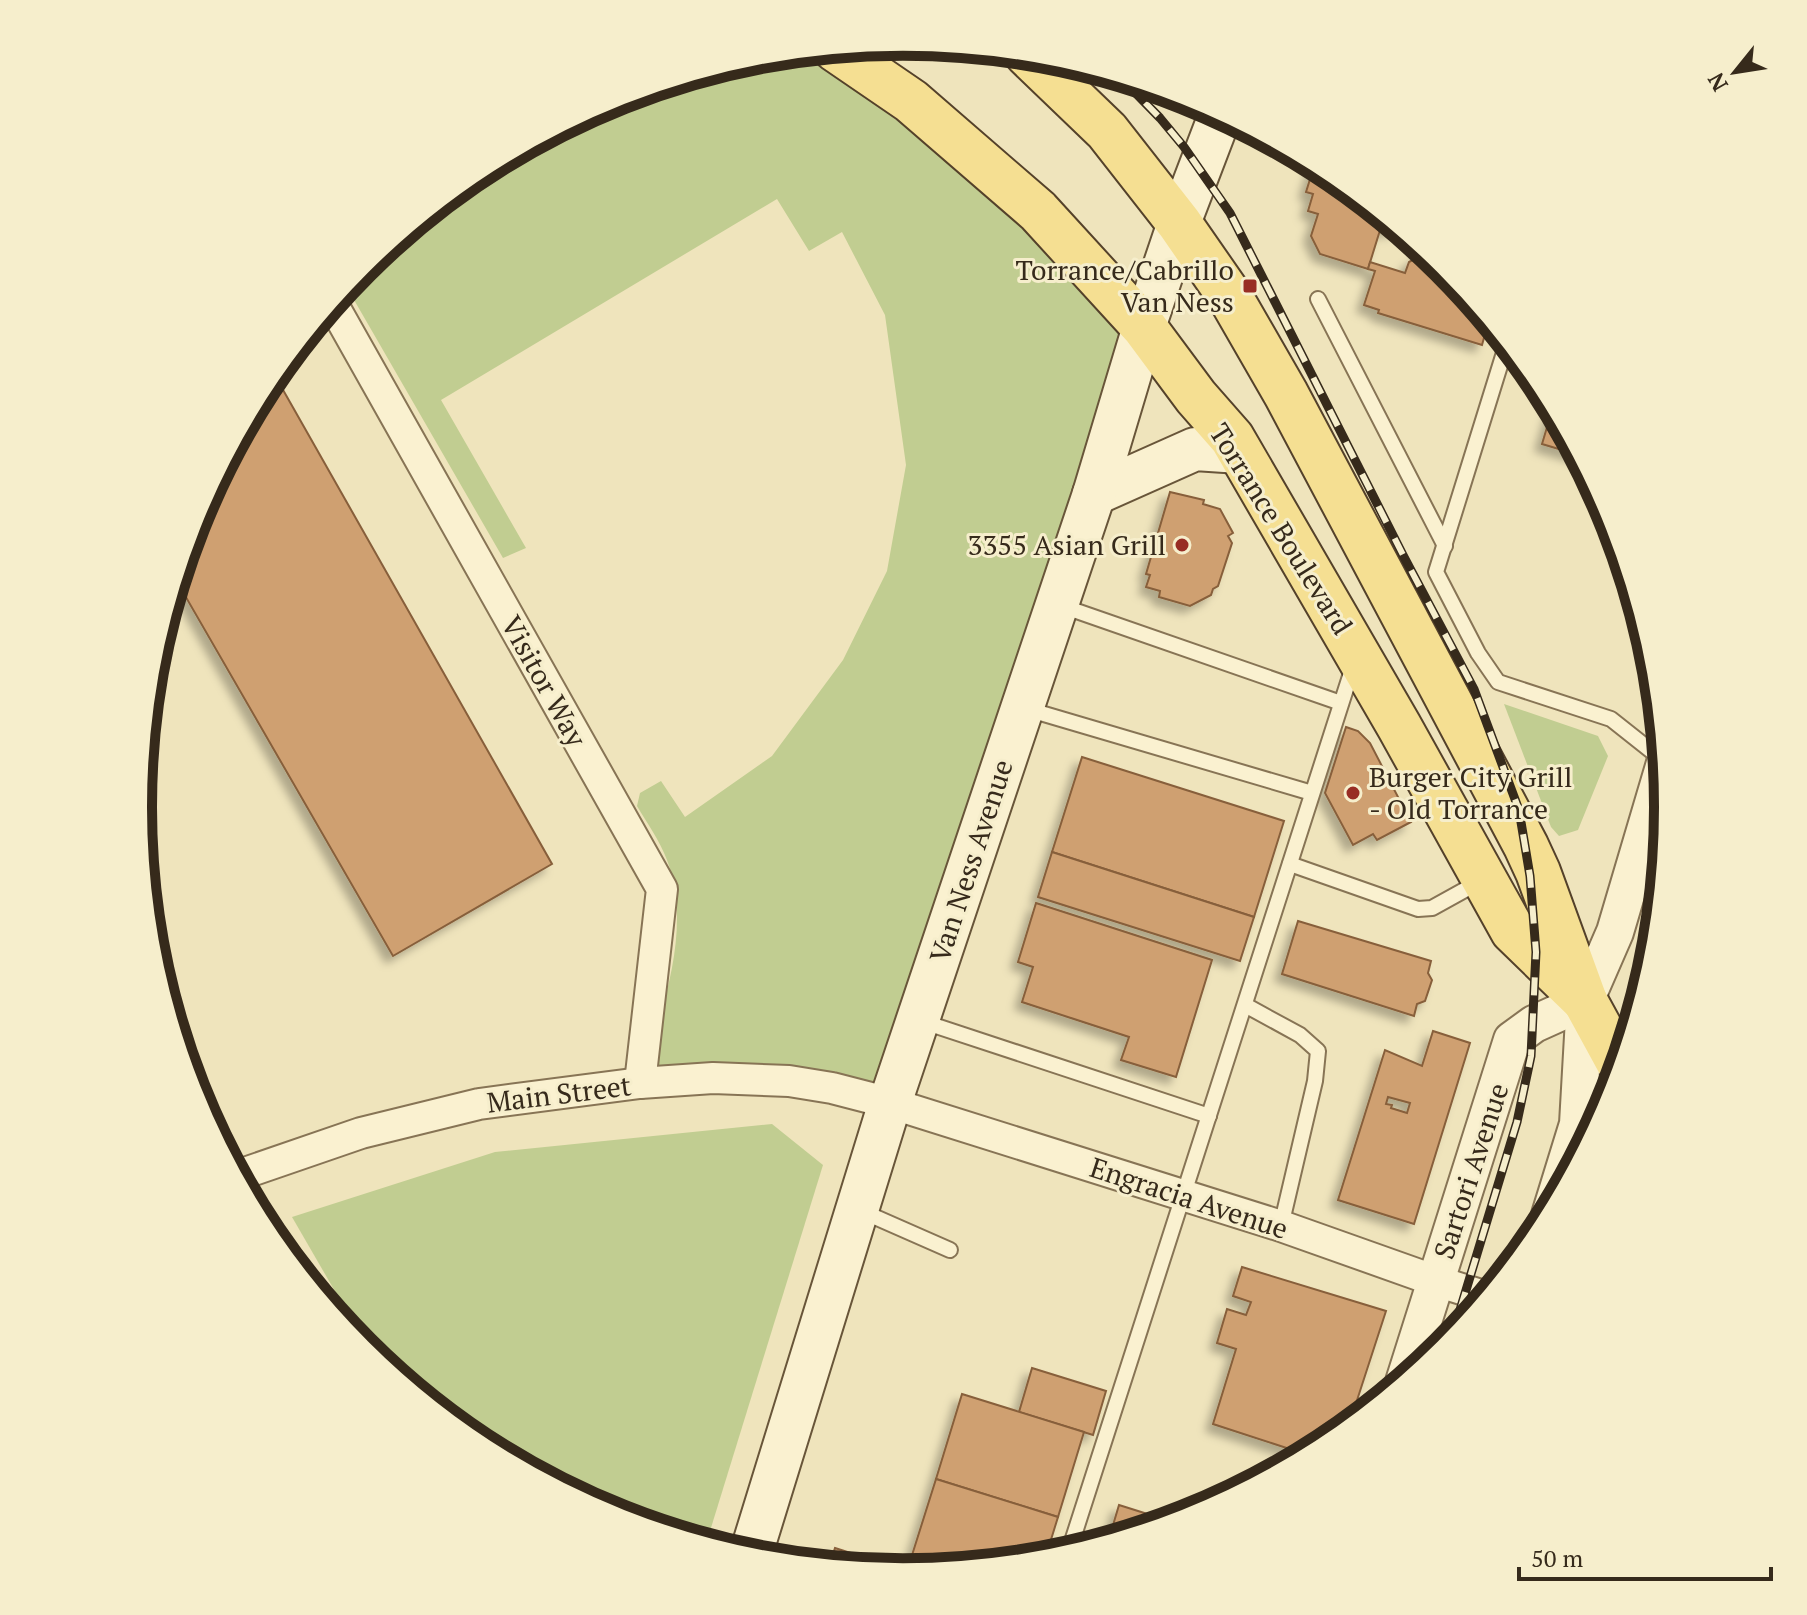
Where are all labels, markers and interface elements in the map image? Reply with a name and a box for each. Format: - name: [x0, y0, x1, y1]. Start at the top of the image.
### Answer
- north arrow: [1695, 32, 1775, 112]
- text: N: [1700, 68, 1734, 97]
- place label: Torrance/Cabrillo Van Ness: [1015, 251, 1234, 320]
- marker: Torrance/Cabrillo Van Ness: [1241, 277, 1259, 295]
- street label: Torrance Boulevard: [1202, 416, 1361, 641]
- place label: 3355 Asian Grill: [967, 526, 1166, 563]
- marker: 3355 Asian Grill: [1173, 536, 1191, 554]
- street label: Visitor Way: [493, 609, 596, 754]
- street label: Van Ness Avenue: [920, 755, 1021, 967]
- place label: Burger City Grill - Old Torrance: [1369, 758, 1572, 827]
- marker: Burger City Grill - Old Torrance: [1344, 784, 1362, 802]
- street label: Main Street: [485, 1066, 634, 1121]
- street label: Sartori Avenue: [1425, 1078, 1516, 1264]
- street label: Engracia Avenue: [1085, 1148, 1293, 1247]
- scale bar: [1519, 1531, 1771, 1581]
- text: 50 m: [1531, 1542, 1583, 1574]

